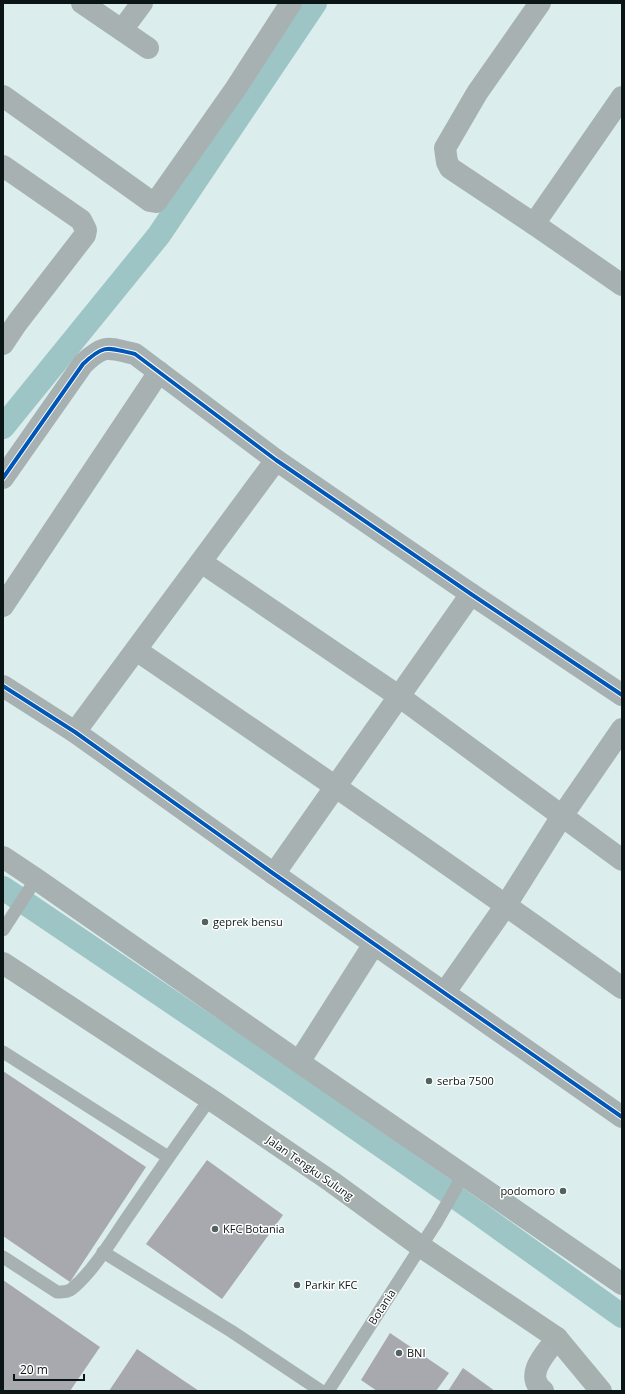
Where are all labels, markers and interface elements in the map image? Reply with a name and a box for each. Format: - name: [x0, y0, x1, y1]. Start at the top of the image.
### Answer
- place label: geprek bensu: [213, 914, 283, 929]
- marker: geprek bensu: [200, 917, 210, 927]
- place label: serba 7500: [437, 1073, 494, 1088]
- marker: serba 7500: [424, 1076, 434, 1086]
- street label: Jalan Tengku Sulung: [263, 1131, 357, 1203]
- place label: podomoro: [500, 1183, 555, 1198]
- marker: podomoro: [558, 1186, 568, 1196]
- place label: KFC Botania: [223, 1221, 285, 1236]
- marker: KFC Botania: [210, 1224, 220, 1234]
- place label: Parkir KFC: [305, 1277, 358, 1292]
- marker: Parkir KFC: [292, 1280, 302, 1290]
- street label: Botania: [365, 1286, 399, 1327]
- place label: BNI: [407, 1345, 425, 1360]
- marker: BNI: [394, 1348, 404, 1358]
- scale bar: [14, 1356, 84, 1382]
- text: 20 m: [20, 1361, 48, 1378]

